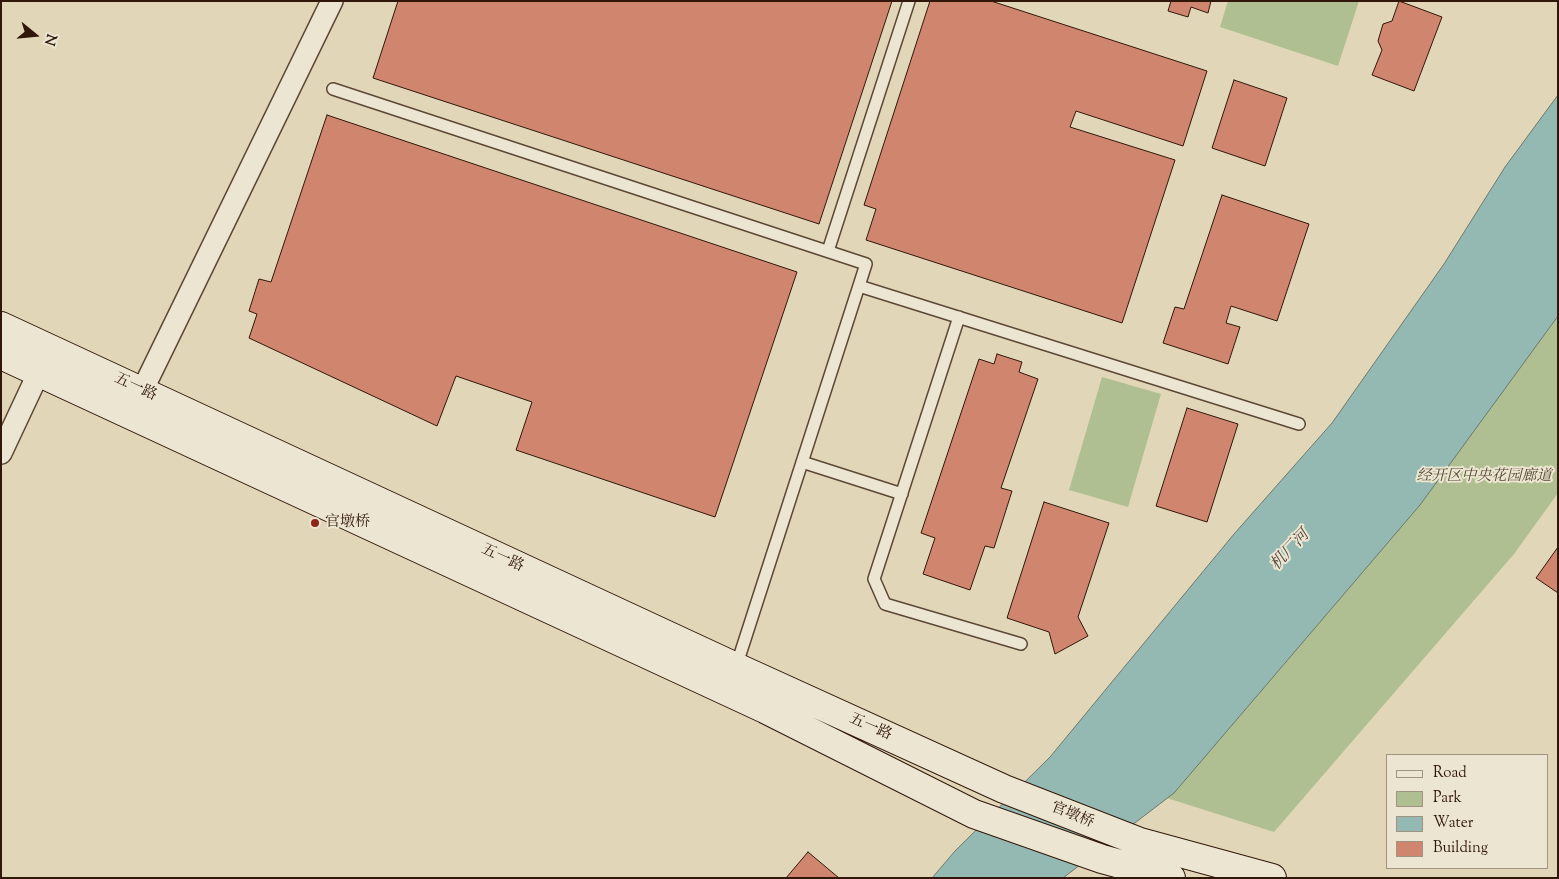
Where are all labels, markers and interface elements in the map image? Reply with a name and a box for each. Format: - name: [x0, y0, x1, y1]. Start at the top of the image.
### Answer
- north arrow: [10, 10, 60, 60]
- text: N: [38, 31, 61, 48]
- street label: 五一路: [111, 370, 159, 406]
- park label: 经开区中央花园廊道: [1417, 468, 1551, 486]
- place label: 官墩桥: [325, 514, 370, 532]
- marker: 官墩桥: [309, 517, 321, 529]
- water label: 机厂河: [1268, 527, 1314, 575]
- street label: 五一路: [478, 541, 526, 577]
- street label: 五一路: [846, 711, 894, 745]
- legend: [1386, 754, 1549, 869]
- text: Road: [1433, 763, 1467, 784]
- text: Park: [1433, 788, 1462, 809]
- street label: 官墩桥: [1048, 799, 1096, 833]
- text: Water: [1433, 813, 1473, 834]
- text: Building: [1433, 838, 1488, 859]

